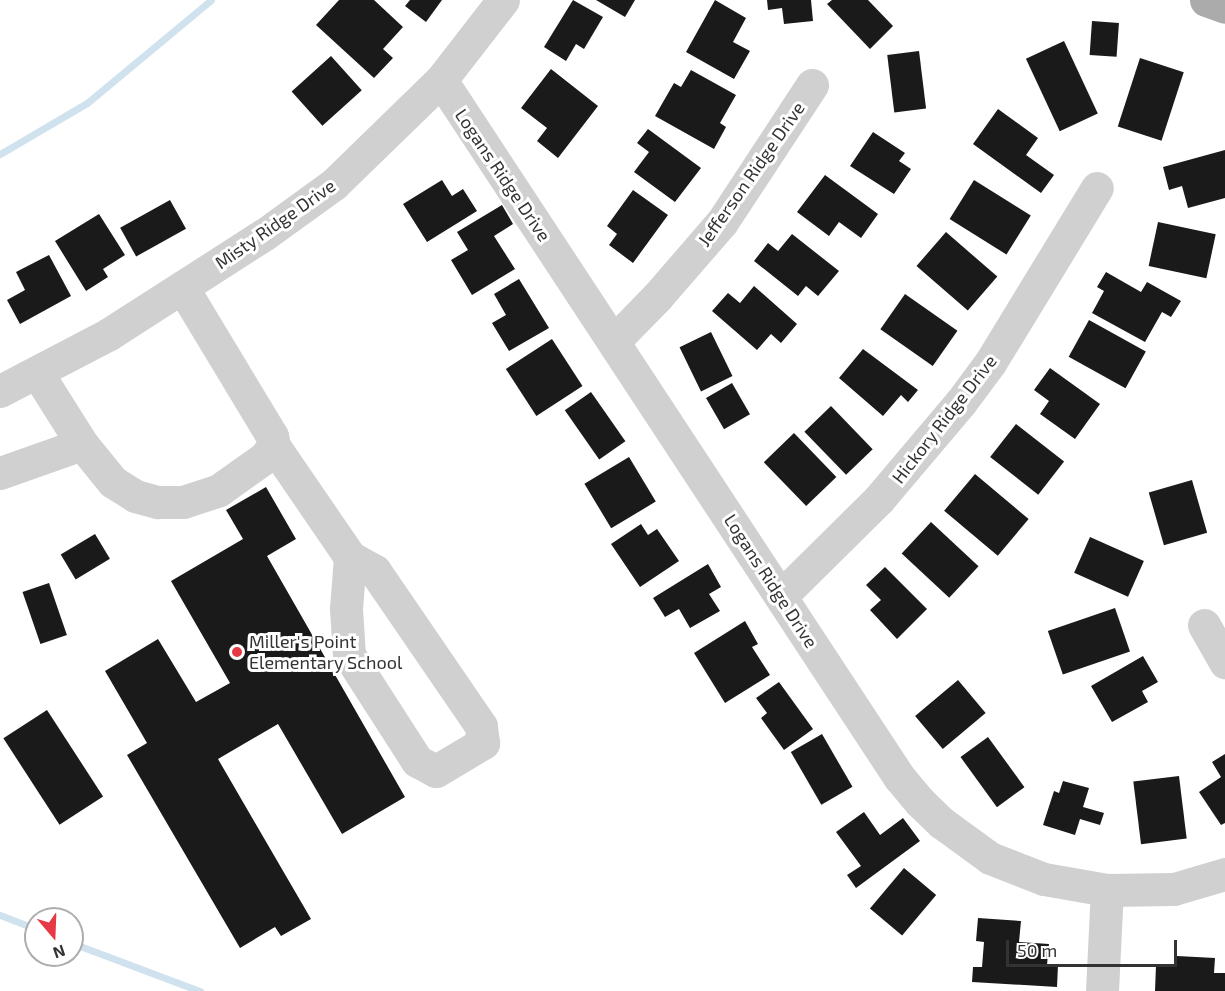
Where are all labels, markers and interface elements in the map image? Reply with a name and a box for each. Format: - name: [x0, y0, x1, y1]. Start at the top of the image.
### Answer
- street label: Jefferson Ridge Drive: [693, 98, 809, 250]
- street label: Logans Ridge Drive: [451, 105, 555, 245]
- street label: Misty Ridge Drive: [211, 174, 339, 274]
- street label: Hickory Ridge Drive: [887, 350, 1001, 488]
- street label: Logans Ridge Drive: [720, 510, 822, 652]
- place label: Miller's Point Elementary School: [249, 631, 403, 674]
- marker: Miller's Point Elementary School: [230, 645, 244, 659]
- north arrow: [24, 907, 84, 967]
- scale bar: [1009, 928, 1180, 966]
- text: 50 m: [1017, 939, 1057, 961]
- text: N: [51, 942, 68, 963]

